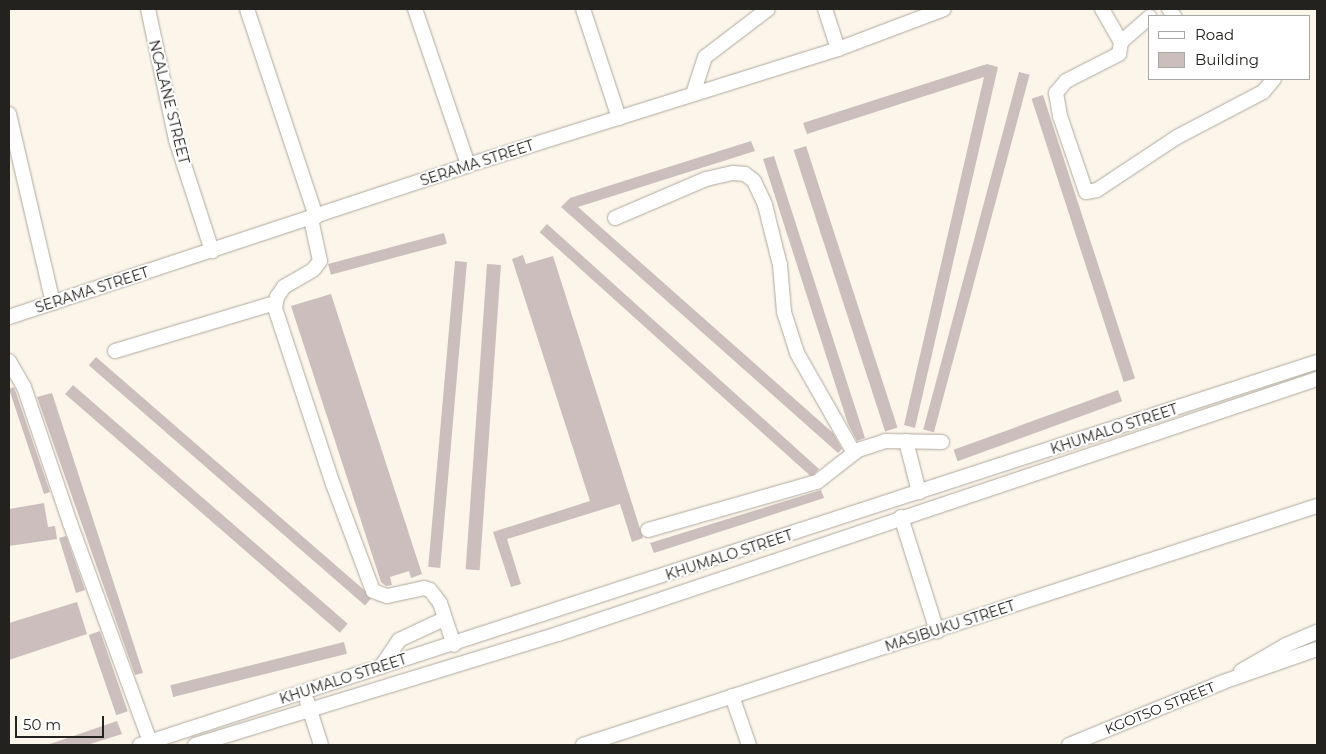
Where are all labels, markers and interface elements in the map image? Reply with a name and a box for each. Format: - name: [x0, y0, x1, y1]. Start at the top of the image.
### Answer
- legend: [1148, 15, 1311, 80]
- text: Road: [1195, 25, 1234, 44]
- street label: NCALANE STREET: [145, 38, 193, 166]
- text: Building: [1195, 50, 1259, 69]
- street label: SERAMA STREET: [418, 137, 536, 189]
- street label: SERAMA STREET: [33, 264, 151, 316]
- street label: KHUMALO STREET: [1048, 401, 1180, 457]
- street label: KHUMALO STREET: [663, 527, 795, 583]
- street label: MASIBUKU STREET: [883, 597, 1017, 655]
- street label: KHUMALO STREET: [277, 651, 409, 707]
- street label: KGOTSO STREET: [1103, 678, 1217, 738]
- scale bar: [18, 706, 106, 738]
- text: 50 m: [23, 715, 61, 734]

